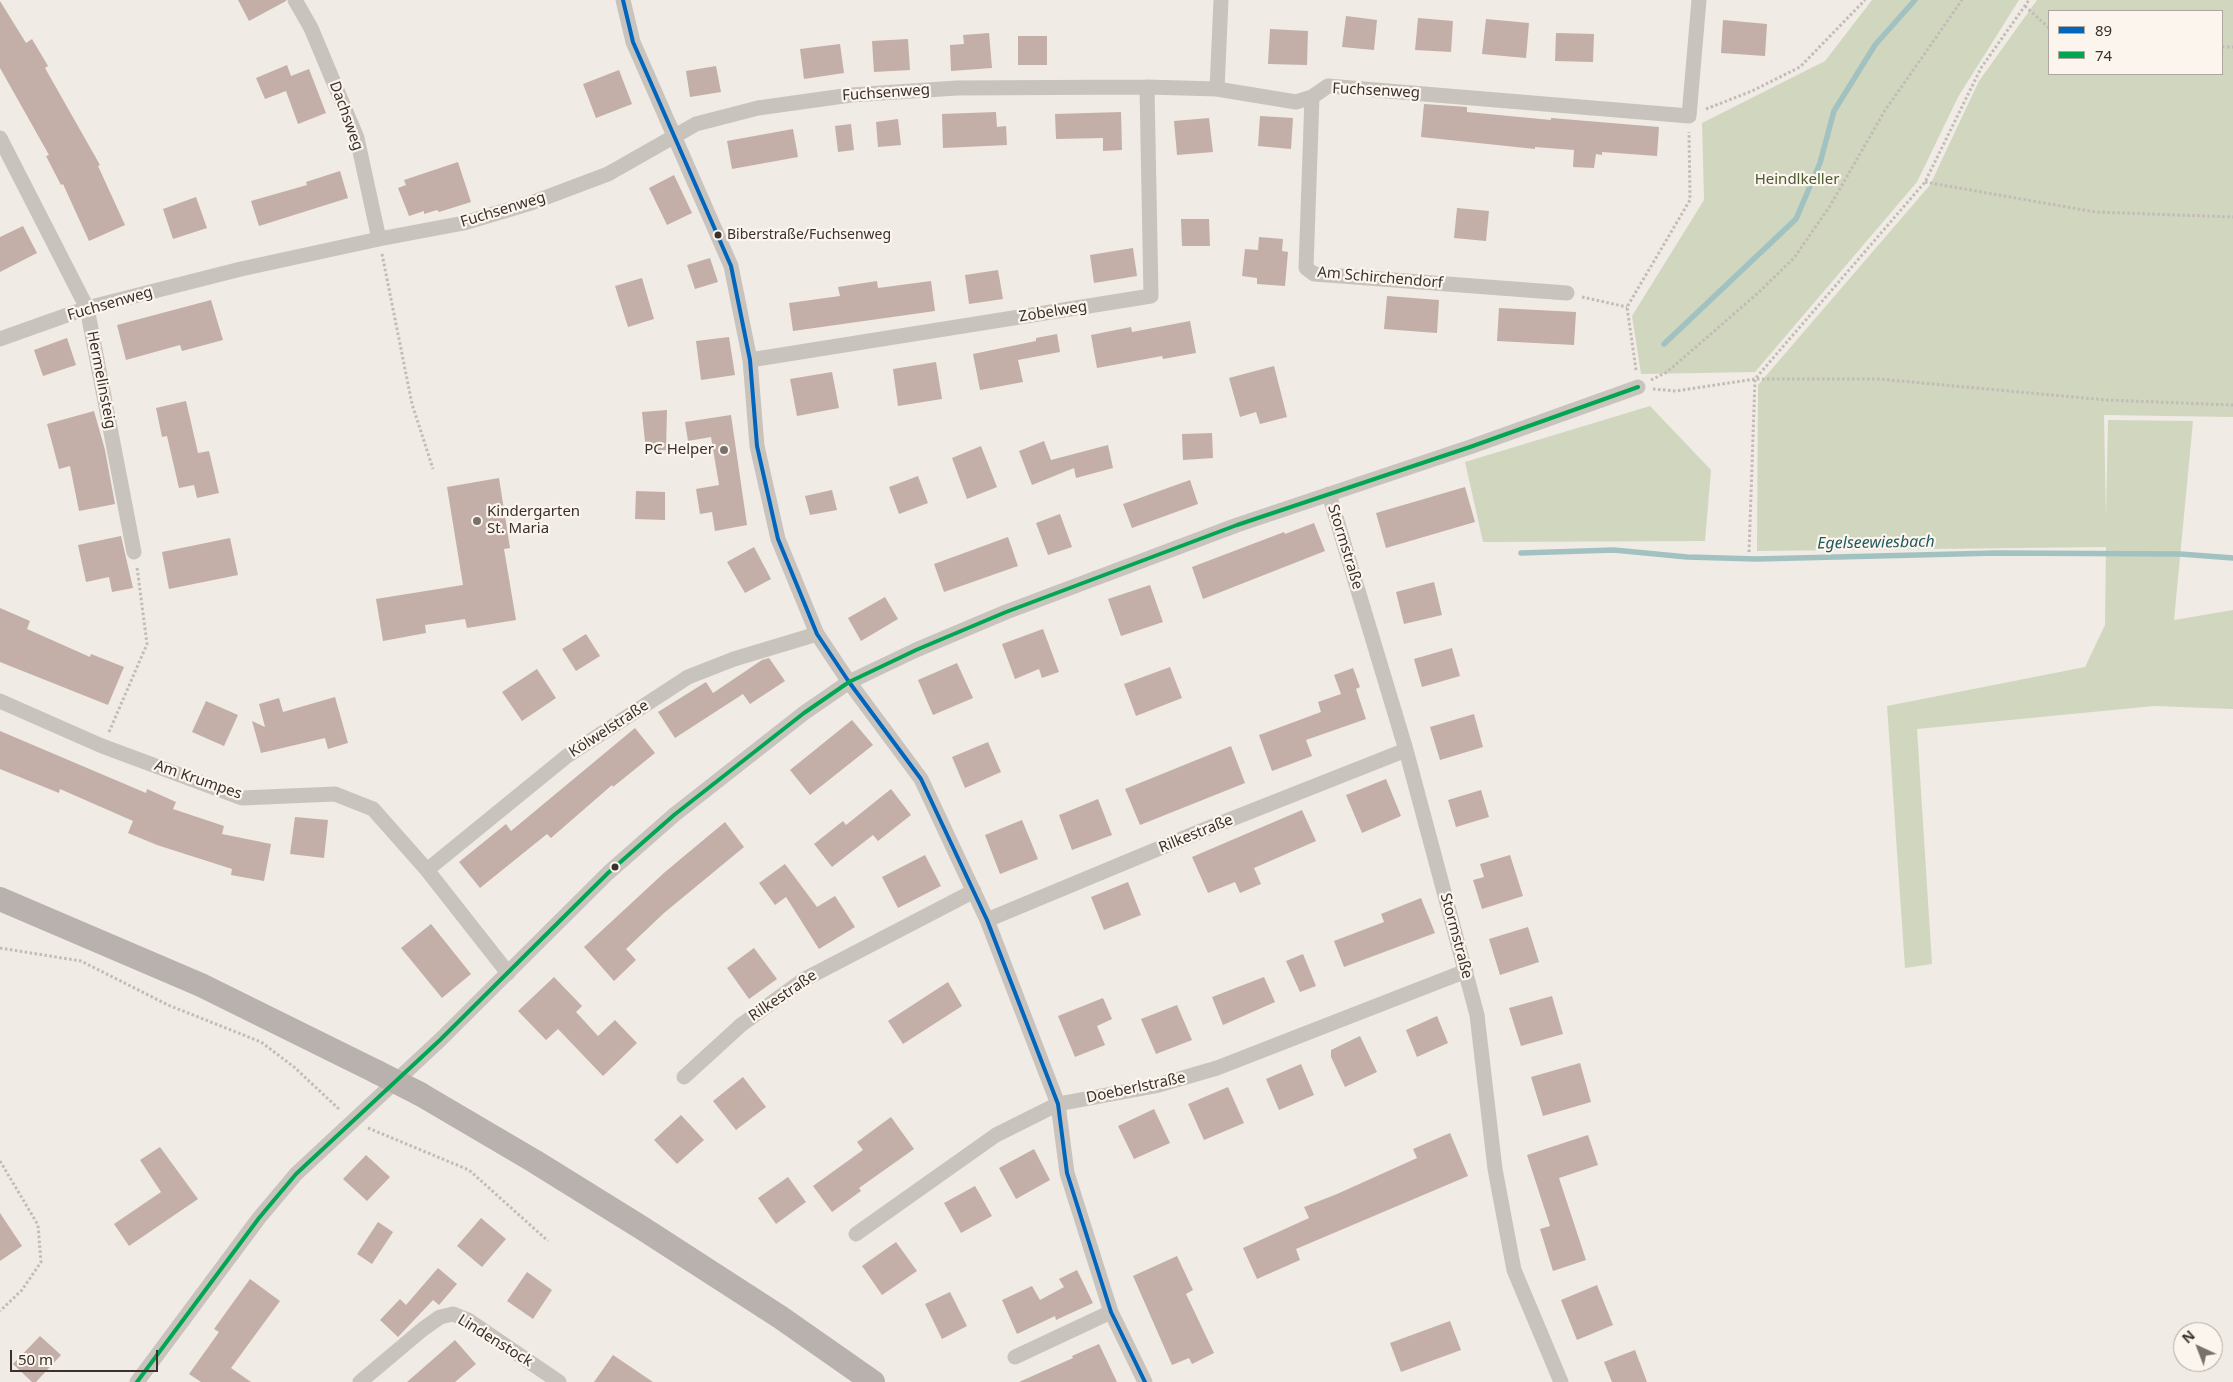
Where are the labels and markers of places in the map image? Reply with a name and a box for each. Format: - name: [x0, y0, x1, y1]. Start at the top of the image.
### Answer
- place label: Biberstraße/Fuchsenweg: [727, 227, 891, 243]
- marker: Biberstraße/Fuchsenweg: [713, 230, 723, 240]
- place label: PC Helper: [644, 441, 714, 459]
- marker: PC Helper: [718, 444, 730, 456]
- place label: Kindergarten St. Maria: [487, 503, 580, 538]
- marker: Kindergarten St. Maria: [471, 515, 483, 527]
- unlabelled marker: [610, 862, 620, 872]

